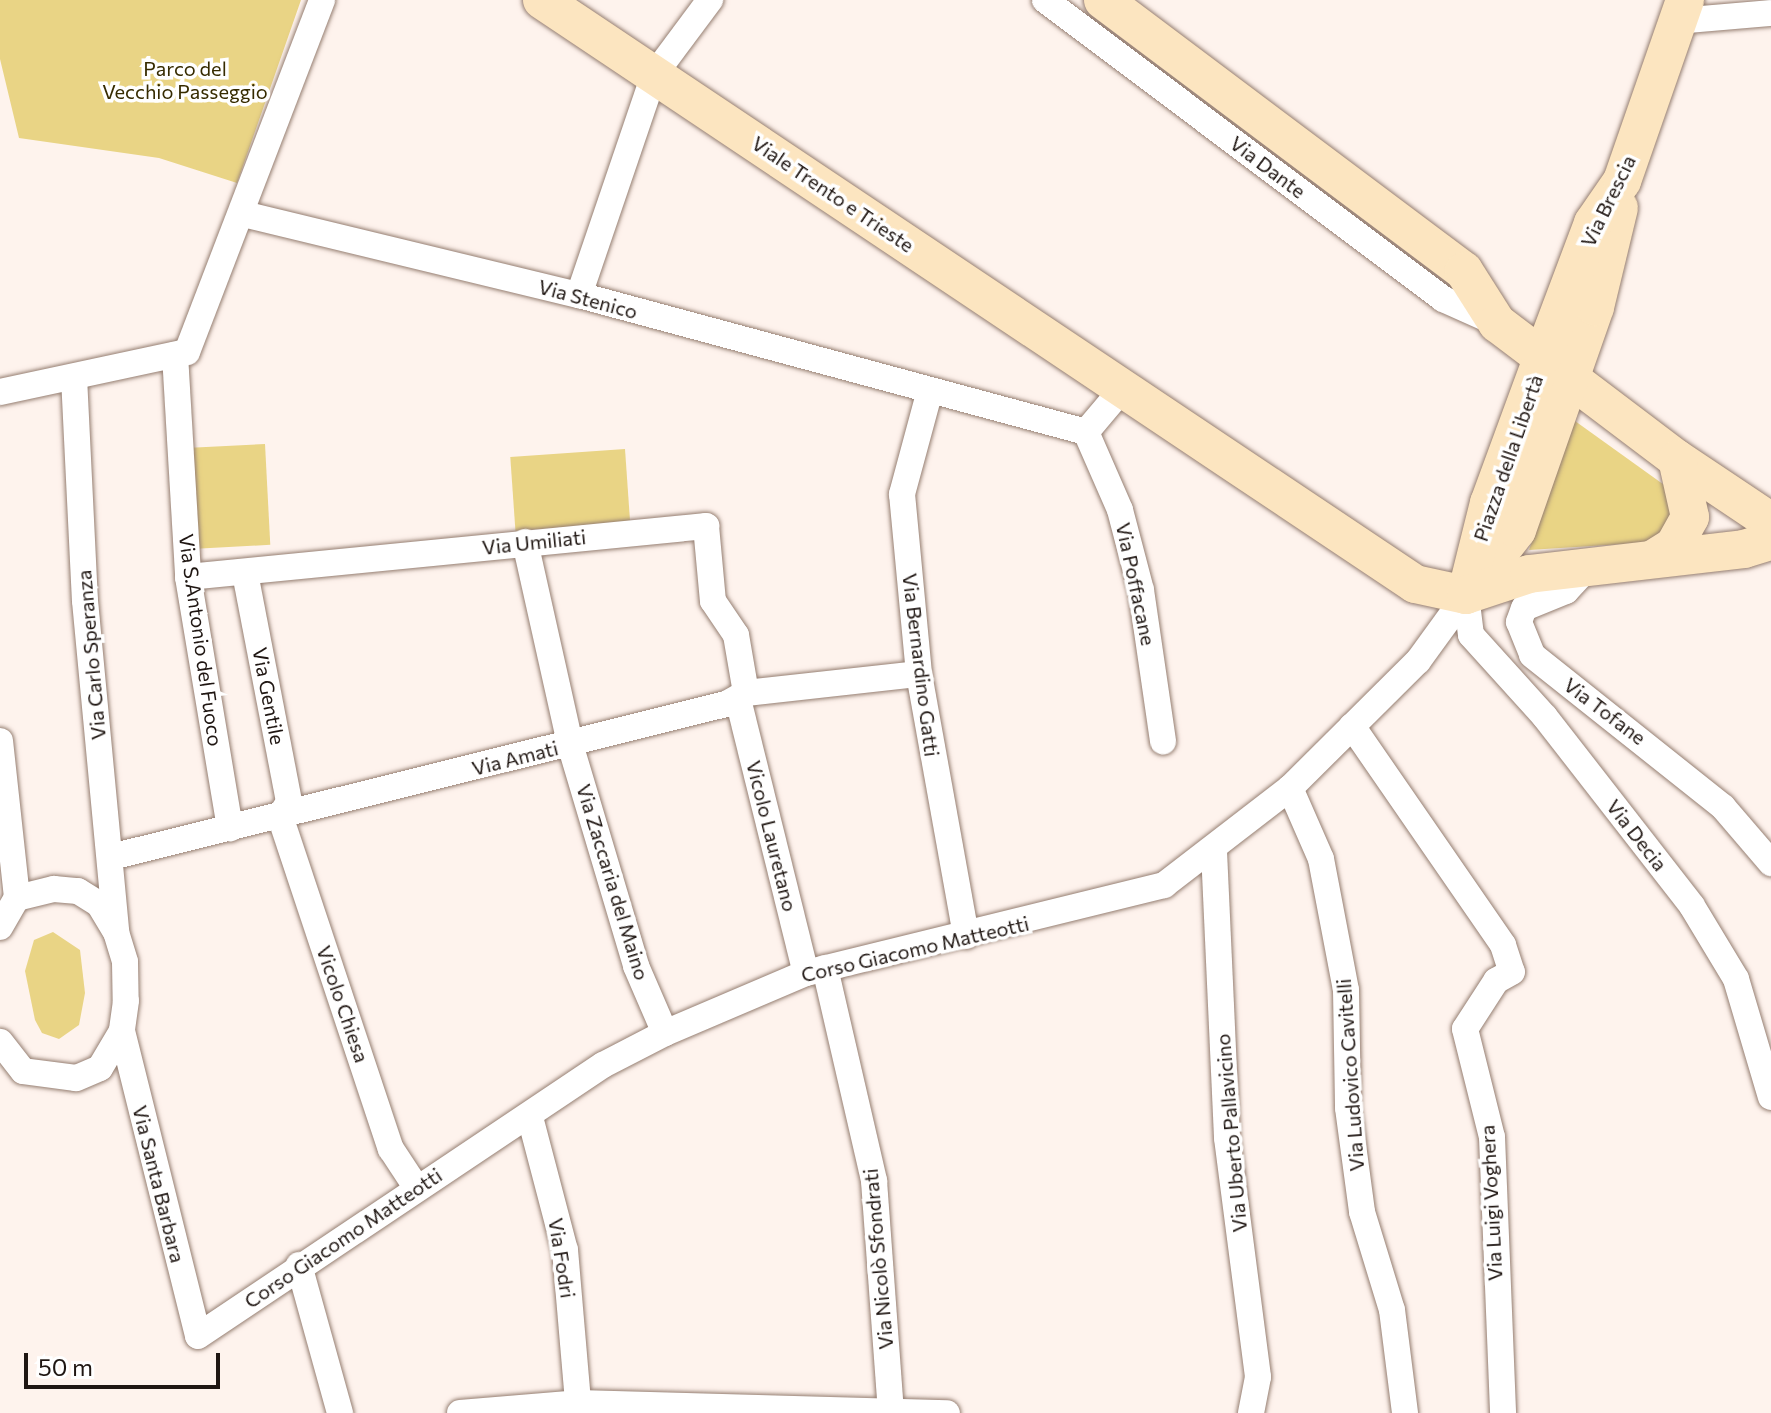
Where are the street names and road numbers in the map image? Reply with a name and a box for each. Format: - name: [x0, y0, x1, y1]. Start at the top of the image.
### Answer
- street label: Viale Trento e Trieste: [747, 131, 919, 257]
- street label: Via Dante: [1225, 131, 1311, 203]
- street label: Via Brescia: [1576, 151, 1640, 251]
- street label: Via Stenico: [536, 274, 640, 324]
- street label: Piazza della Libertà: [1468, 372, 1548, 544]
- street label: Via Poffacane: [1111, 520, 1161, 648]
- street label: Via Umiliati: [481, 525, 587, 559]
- street label: Via S.Antonio del Fuoco: [174, 532, 228, 748]
- street label: Via Carlo Speranza: [72, 569, 110, 741]
- street label: Via Bernardino Gatti: [898, 572, 944, 758]
- street label: Via Gentile: [248, 645, 290, 747]
- street label: Via Tofane: [1559, 672, 1651, 750]
- street label: Via Amati: [469, 736, 561, 780]
- street label: Vicolo Lauretano: [742, 758, 802, 914]
- street label: Via Zaccaria del Maino: [572, 781, 654, 983]
- street label: Via Decia: [1602, 795, 1672, 875]
- street label: Corso Giacomo Matteotti: [799, 911, 1031, 987]
- street label: Vicolo Chiesa: [312, 942, 374, 1066]
- street label: Via Ludovico Cavitelli: [1331, 978, 1369, 1172]
- street label: Via Uberto Pallavicino: [1210, 1033, 1252, 1233]
- street label: Via Santa Barbara: [128, 1103, 190, 1265]
- street label: Via Luigi Voghera: [1475, 1124, 1507, 1282]
- street label: Corso Giacomo Matteotti: [240, 1163, 446, 1313]
- street label: Via Nicolò Sfondrati: [858, 1168, 898, 1350]
- street label: Via Fodri: [544, 1216, 580, 1300]

